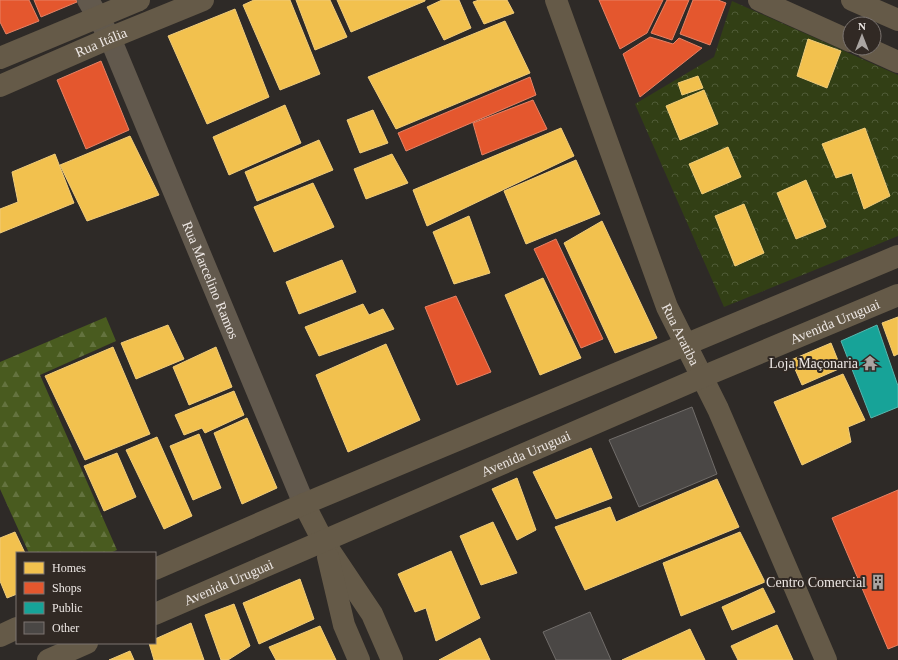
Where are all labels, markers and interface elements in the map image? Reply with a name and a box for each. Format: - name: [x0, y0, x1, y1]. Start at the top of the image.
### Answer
- north arrow: [842, 16, 882, 56]
- text: N: [858, 20, 866, 32]
- street label: Rua Itália: [73, 24, 130, 60]
- street label: Rua Marcelino Ramos: [180, 219, 242, 341]
- street label: Avenida Uruguai: [788, 296, 882, 347]
- street label: Rua Aratiba: [659, 301, 703, 368]
- temple icon: Loja Maçonaria: [861, 354, 879, 372]
- place label: Loja Maçonaria: [769, 356, 859, 371]
- street label: Avenida Uruguai: [479, 427, 573, 479]
- legend: [16, 552, 156, 644]
- street label: Avenida Uruguai: [181, 556, 275, 608]
- text: Homes: [52, 561, 86, 575]
- building icon: Centro Comercial: [869, 573, 887, 591]
- place label: Centro Comercial: [766, 575, 866, 590]
- text: Shops: [52, 581, 82, 595]
- text: Public: [52, 601, 83, 615]
- text: Other: [52, 621, 79, 635]

